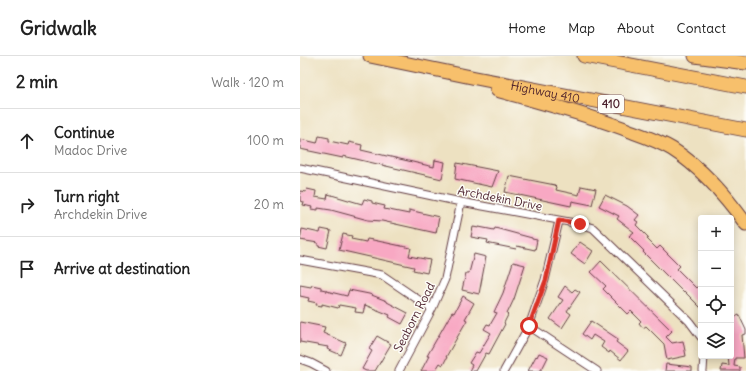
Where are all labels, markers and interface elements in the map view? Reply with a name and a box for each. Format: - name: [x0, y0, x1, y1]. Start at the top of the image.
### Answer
- text: Gridwalk: [20, 16, 97, 40]
- text: Home: [508, 19, 546, 37]
- text: Map: [568, 19, 595, 37]
- text: About: [617, 19, 655, 37]
- text: Contact: [677, 19, 726, 37]
- text: 2 min: [16, 71, 58, 93]
- text: Walk · 120 m: [211, 74, 284, 91]
- street label: Highway 410: [510, 77, 581, 105]
- road number: 410: [598, 95, 624, 113]
- text: Continue: [54, 123, 115, 142]
- icon: ahead: [16, 130, 38, 152]
- text: 100 m: [247, 132, 284, 149]
- text: Madoc Drive: [54, 142, 127, 159]
- street label: Archdekin Drive: [456, 182, 544, 214]
- text: Turn right: [54, 187, 119, 206]
- icon: right: [16, 194, 38, 216]
- text: 20 m: [254, 196, 284, 213]
- text: Archdekin Drive: [54, 206, 147, 223]
- route end: [571, 215, 589, 233]
- map controls: [698, 215, 734, 359]
- button: +: [698, 215, 734, 251]
- button: −: [698, 251, 734, 287]
- icon: arrive: [16, 258, 38, 280]
- text: Arrive at destination: [54, 259, 190, 278]
- street label: Seaborn Road: [390, 280, 438, 354]
- button: locate: [698, 287, 734, 323]
- route start: [520, 317, 538, 335]
- button: layers: [698, 323, 734, 359]

